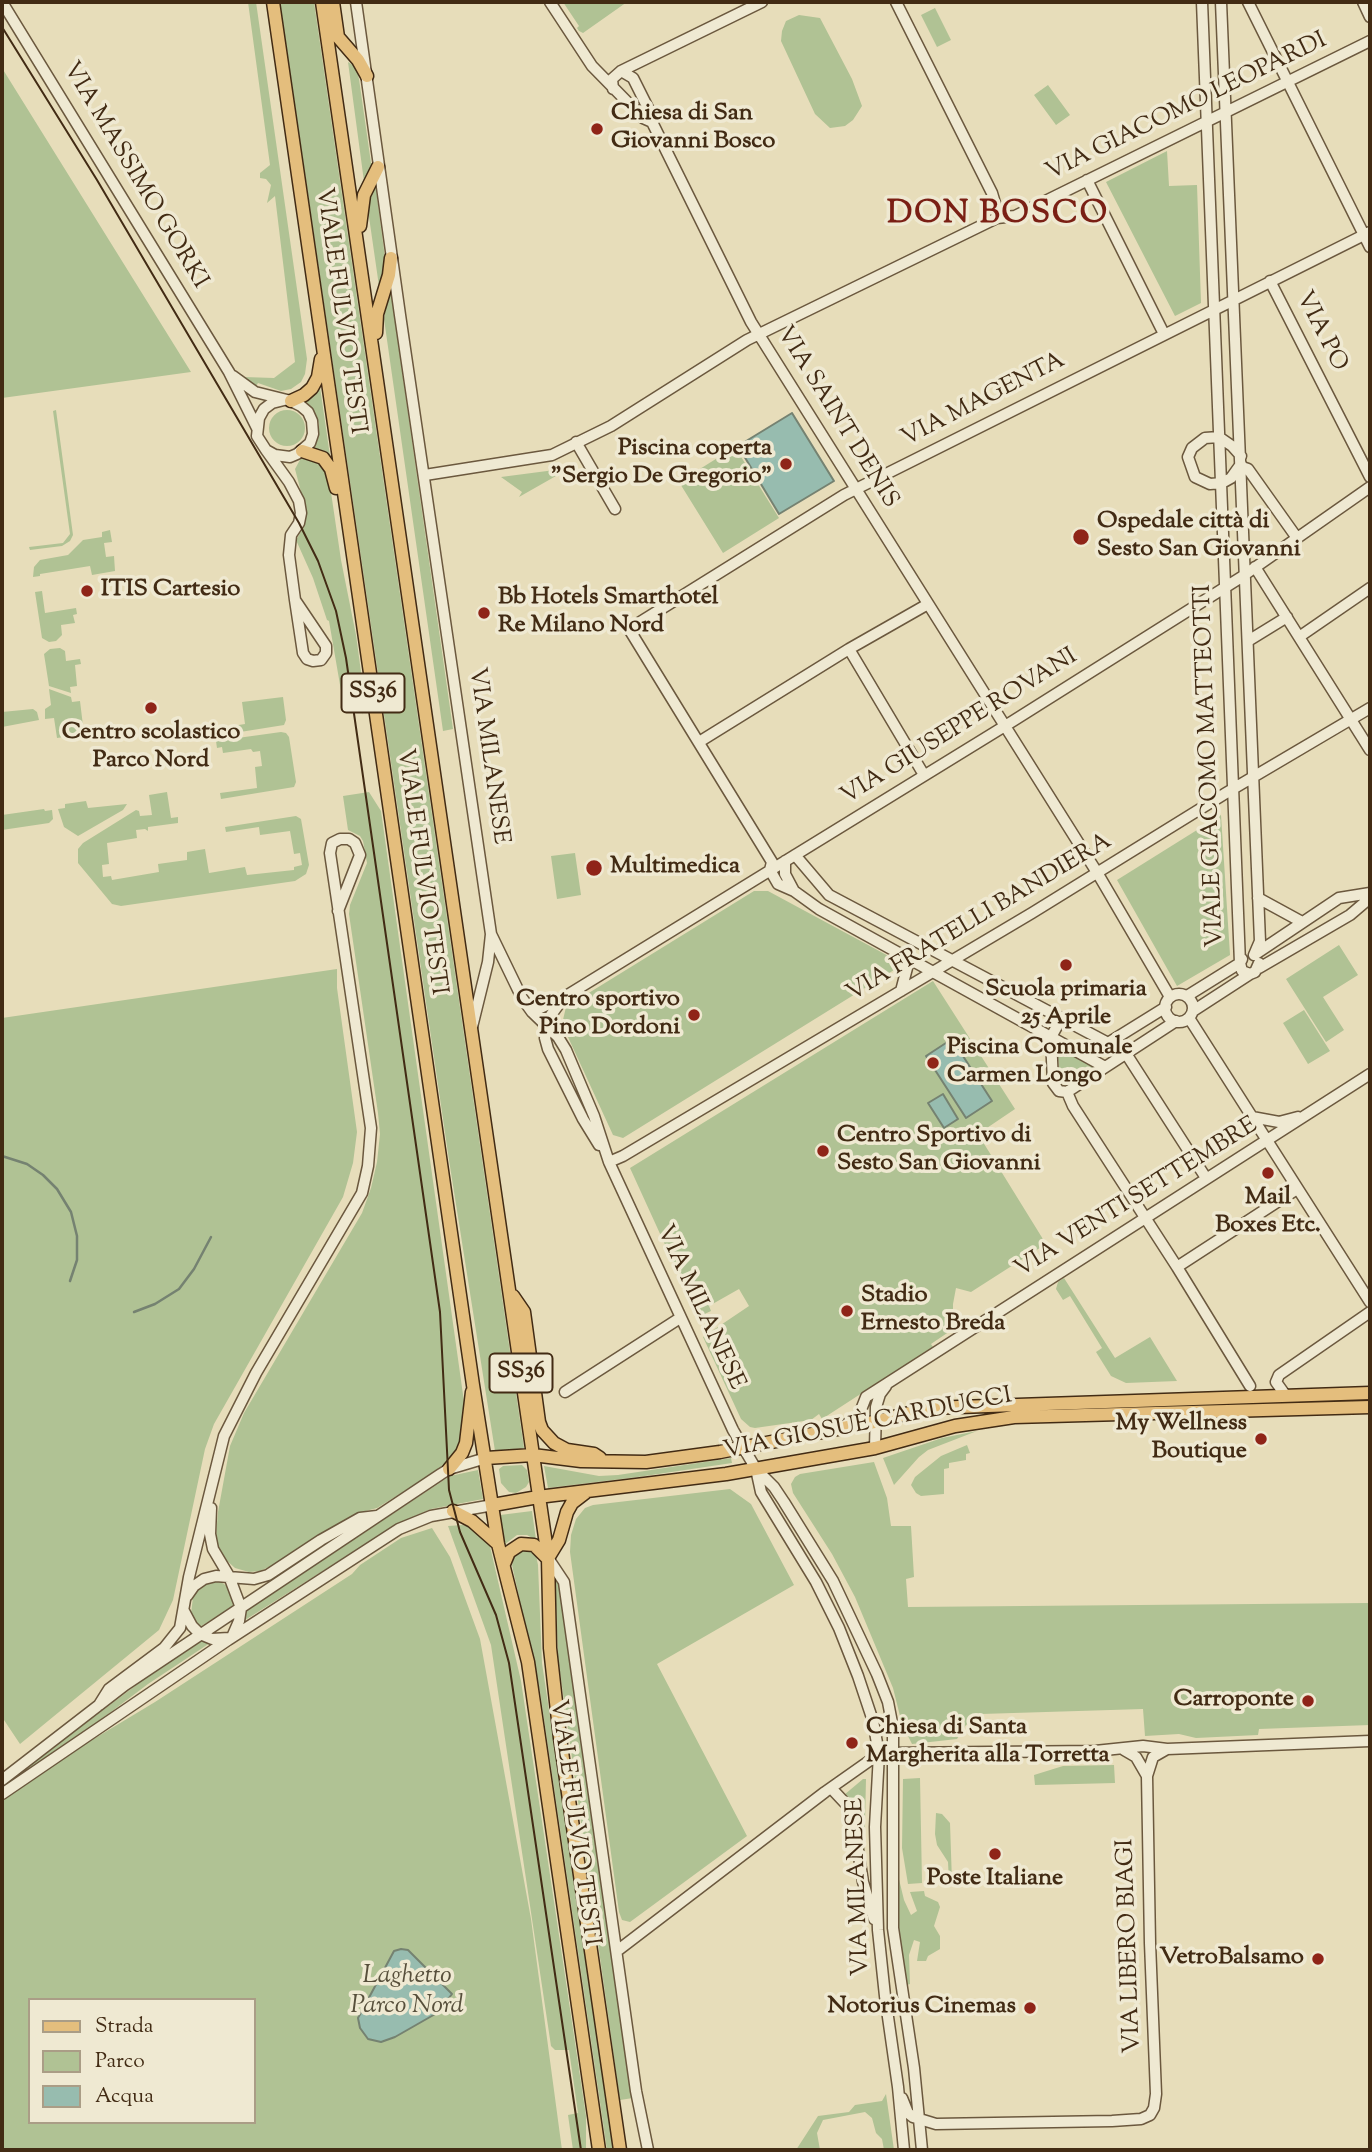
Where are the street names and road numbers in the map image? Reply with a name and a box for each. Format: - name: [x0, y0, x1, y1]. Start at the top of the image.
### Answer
- street label: VIA GIACOMO LEOPARDI: [1042, 27, 1332, 189]
- street label: VIA MASSIMO GORKI: [55, 57, 213, 295]
- street label: VIALE FULVIO TESTI: [307, 186, 371, 436]
- street label: VIA PO: [1288, 287, 1352, 377]
- street label: VIA SAINT DENIS: [768, 322, 904, 514]
- street label: VIA MAGENTA: [897, 347, 1071, 455]
- street label: VIALE GIACOMO MATTEOTTI: [1190, 584, 1232, 948]
- street label: VIA GIUSEPPE ROVANI: [836, 643, 1084, 813]
- street label: VIA MILANESE: [460, 666, 514, 846]
- road number: SS36: [342, 674, 404, 712]
- street label: VIALE FULVIO TESTI: [388, 747, 452, 997]
- street label: VIA FRATELLI BANDIERA: [842, 828, 1118, 1010]
- street label: VIA VENTI SETTEMBRE: [1010, 1112, 1264, 1286]
- street label: VIA MILANESE: [648, 1221, 750, 1395]
- road number: SS36: [490, 1354, 552, 1392]
- street label: VIA GIOSUÈ CARDUCCI: [721, 1383, 1015, 1467]
- street label: VIALE FULVIO TESTI: [541, 1698, 605, 1948]
- street label: VIA MILANESE: [842, 1797, 878, 1977]
- street label: VIA LIBERO BIAGI: [1113, 1838, 1149, 2054]

